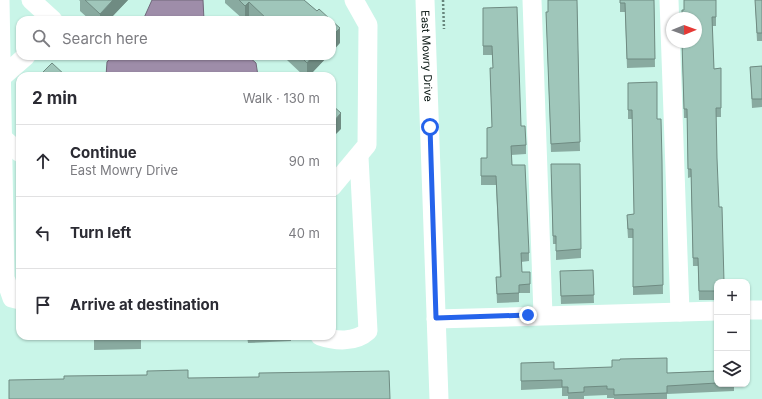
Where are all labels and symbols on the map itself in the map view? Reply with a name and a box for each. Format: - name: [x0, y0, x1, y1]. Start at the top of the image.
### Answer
- street label: East Mowry Drive: [418, 10, 436, 102]
- north arrow: [666, 12, 702, 48]
- route start: [421, 118, 439, 136]
- route end: [519, 306, 537, 324]

